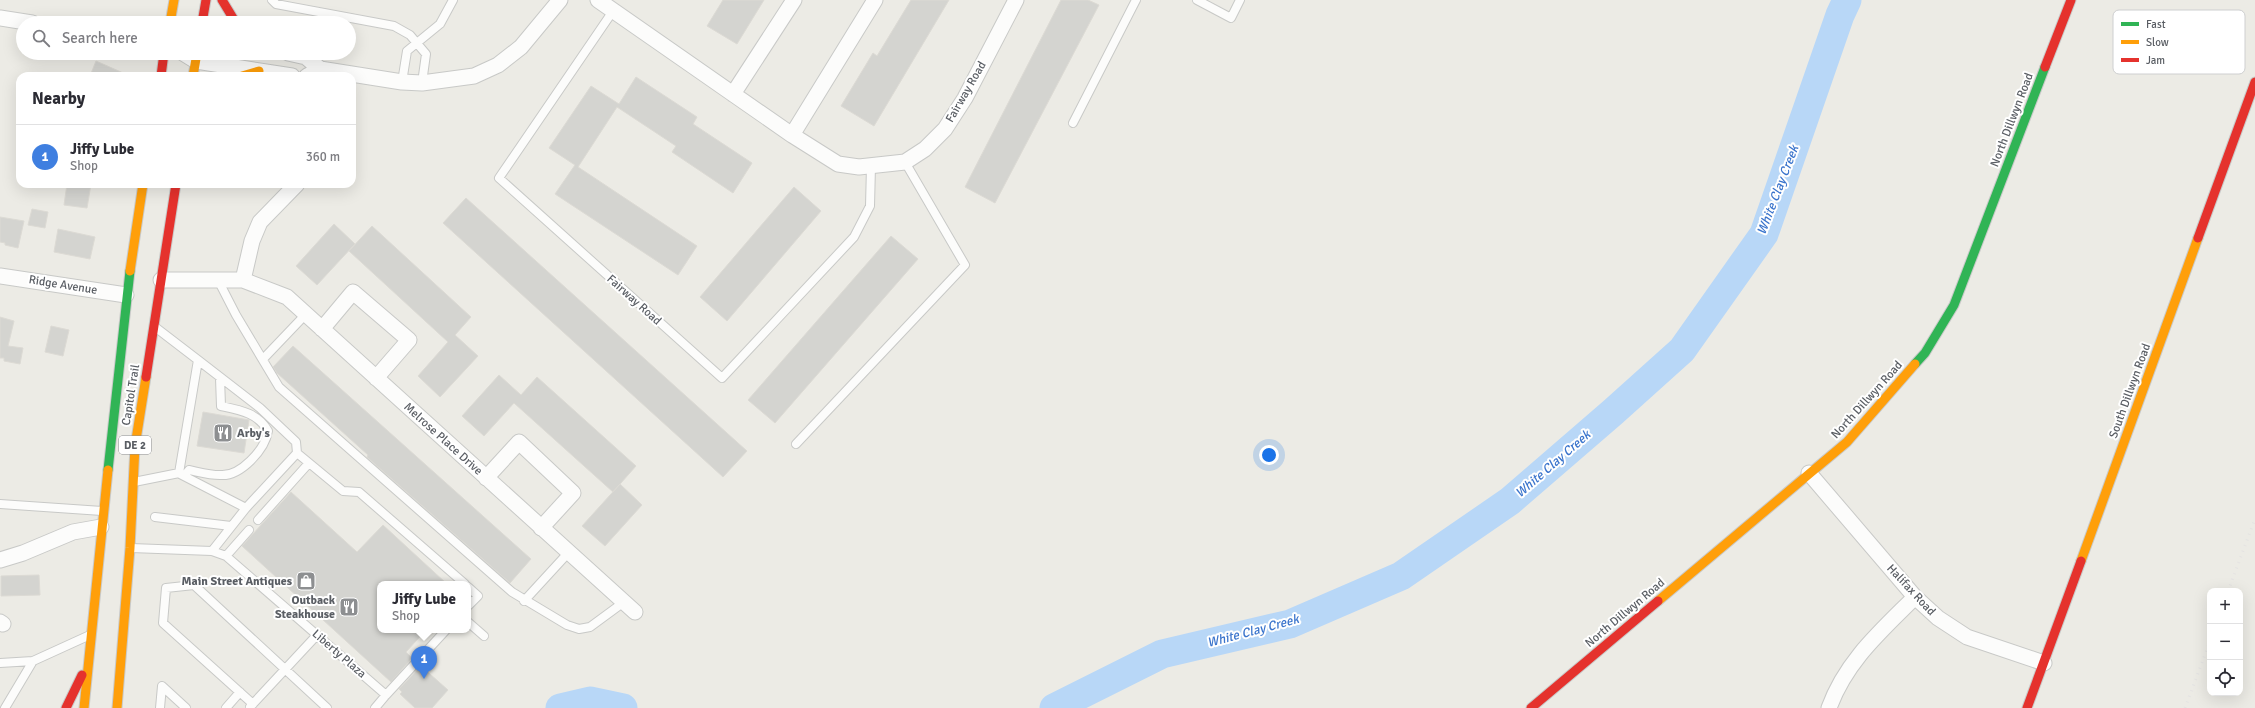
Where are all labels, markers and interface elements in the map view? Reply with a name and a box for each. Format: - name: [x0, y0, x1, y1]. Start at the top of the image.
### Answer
- legend: [2113, 10, 2245, 74]
- search box: [16, 16, 356, 60]
- text: Fast: [2146, 18, 2166, 31]
- icon: search: [30, 27, 52, 49]
- text: Search here: [62, 29, 138, 47]
- text: Slow: [2146, 36, 2169, 49]
- text: Jam: [2146, 54, 2165, 67]
- street label: Fairway Road: [942, 59, 990, 125]
- street label: North Dillwyn Road: [1987, 71, 2037, 169]
- text: Nearby: [32, 88, 85, 109]
- text: Jiffy Lube: [70, 140, 134, 158]
- water label: White Clay Creek: [1754, 142, 1803, 237]
- text: 1: [41, 149, 49, 165]
- text: 360 m: [306, 149, 340, 165]
- text: Shop: [70, 158, 98, 174]
- street label: Ridge Avenue: [28, 272, 98, 298]
- street label: Fairway Road: [604, 272, 664, 328]
- street label: South Dillwyn Road: [2106, 342, 2154, 440]
- street label: North Dillwyn Road: [1828, 358, 1906, 442]
- street label: Capitol Trail: [119, 363, 143, 427]
- street label: Melrose Place Drive: [400, 400, 486, 478]
- restaurant icon: Arby's: [212, 422, 234, 444]
- place label: Arby's: [237, 426, 271, 441]
- water label: White Clay Creek: [1512, 426, 1595, 501]
- road number: DE 2: [119, 436, 151, 454]
- your location: [1259, 445, 1279, 465]
- street label: Halifax Road: [1883, 561, 1939, 619]
- shop icon: Main Street Antiques: [295, 570, 317, 592]
- place label: Main Street Antiques: [182, 574, 293, 589]
- street label: North Dillwyn Road: [1582, 575, 1668, 651]
- popup: [377, 581, 471, 633]
- map controls: [2207, 588, 2243, 696]
- button: +: [2207, 588, 2243, 624]
- text: Jiffy Lube: [392, 590, 456, 608]
- place label: Outback Steakhouse: [275, 593, 336, 622]
- restaurant icon: Outback Steakhouse: [338, 596, 360, 618]
- text: Shop: [392, 608, 420, 624]
- water label: White Clay Creek: [1205, 611, 1302, 651]
- button: −: [2207, 624, 2243, 660]
- street label: Liberty Plaza: [309, 626, 369, 682]
- pin: 1: [411, 646, 437, 679]
- button: locate: [2207, 660, 2243, 696]

